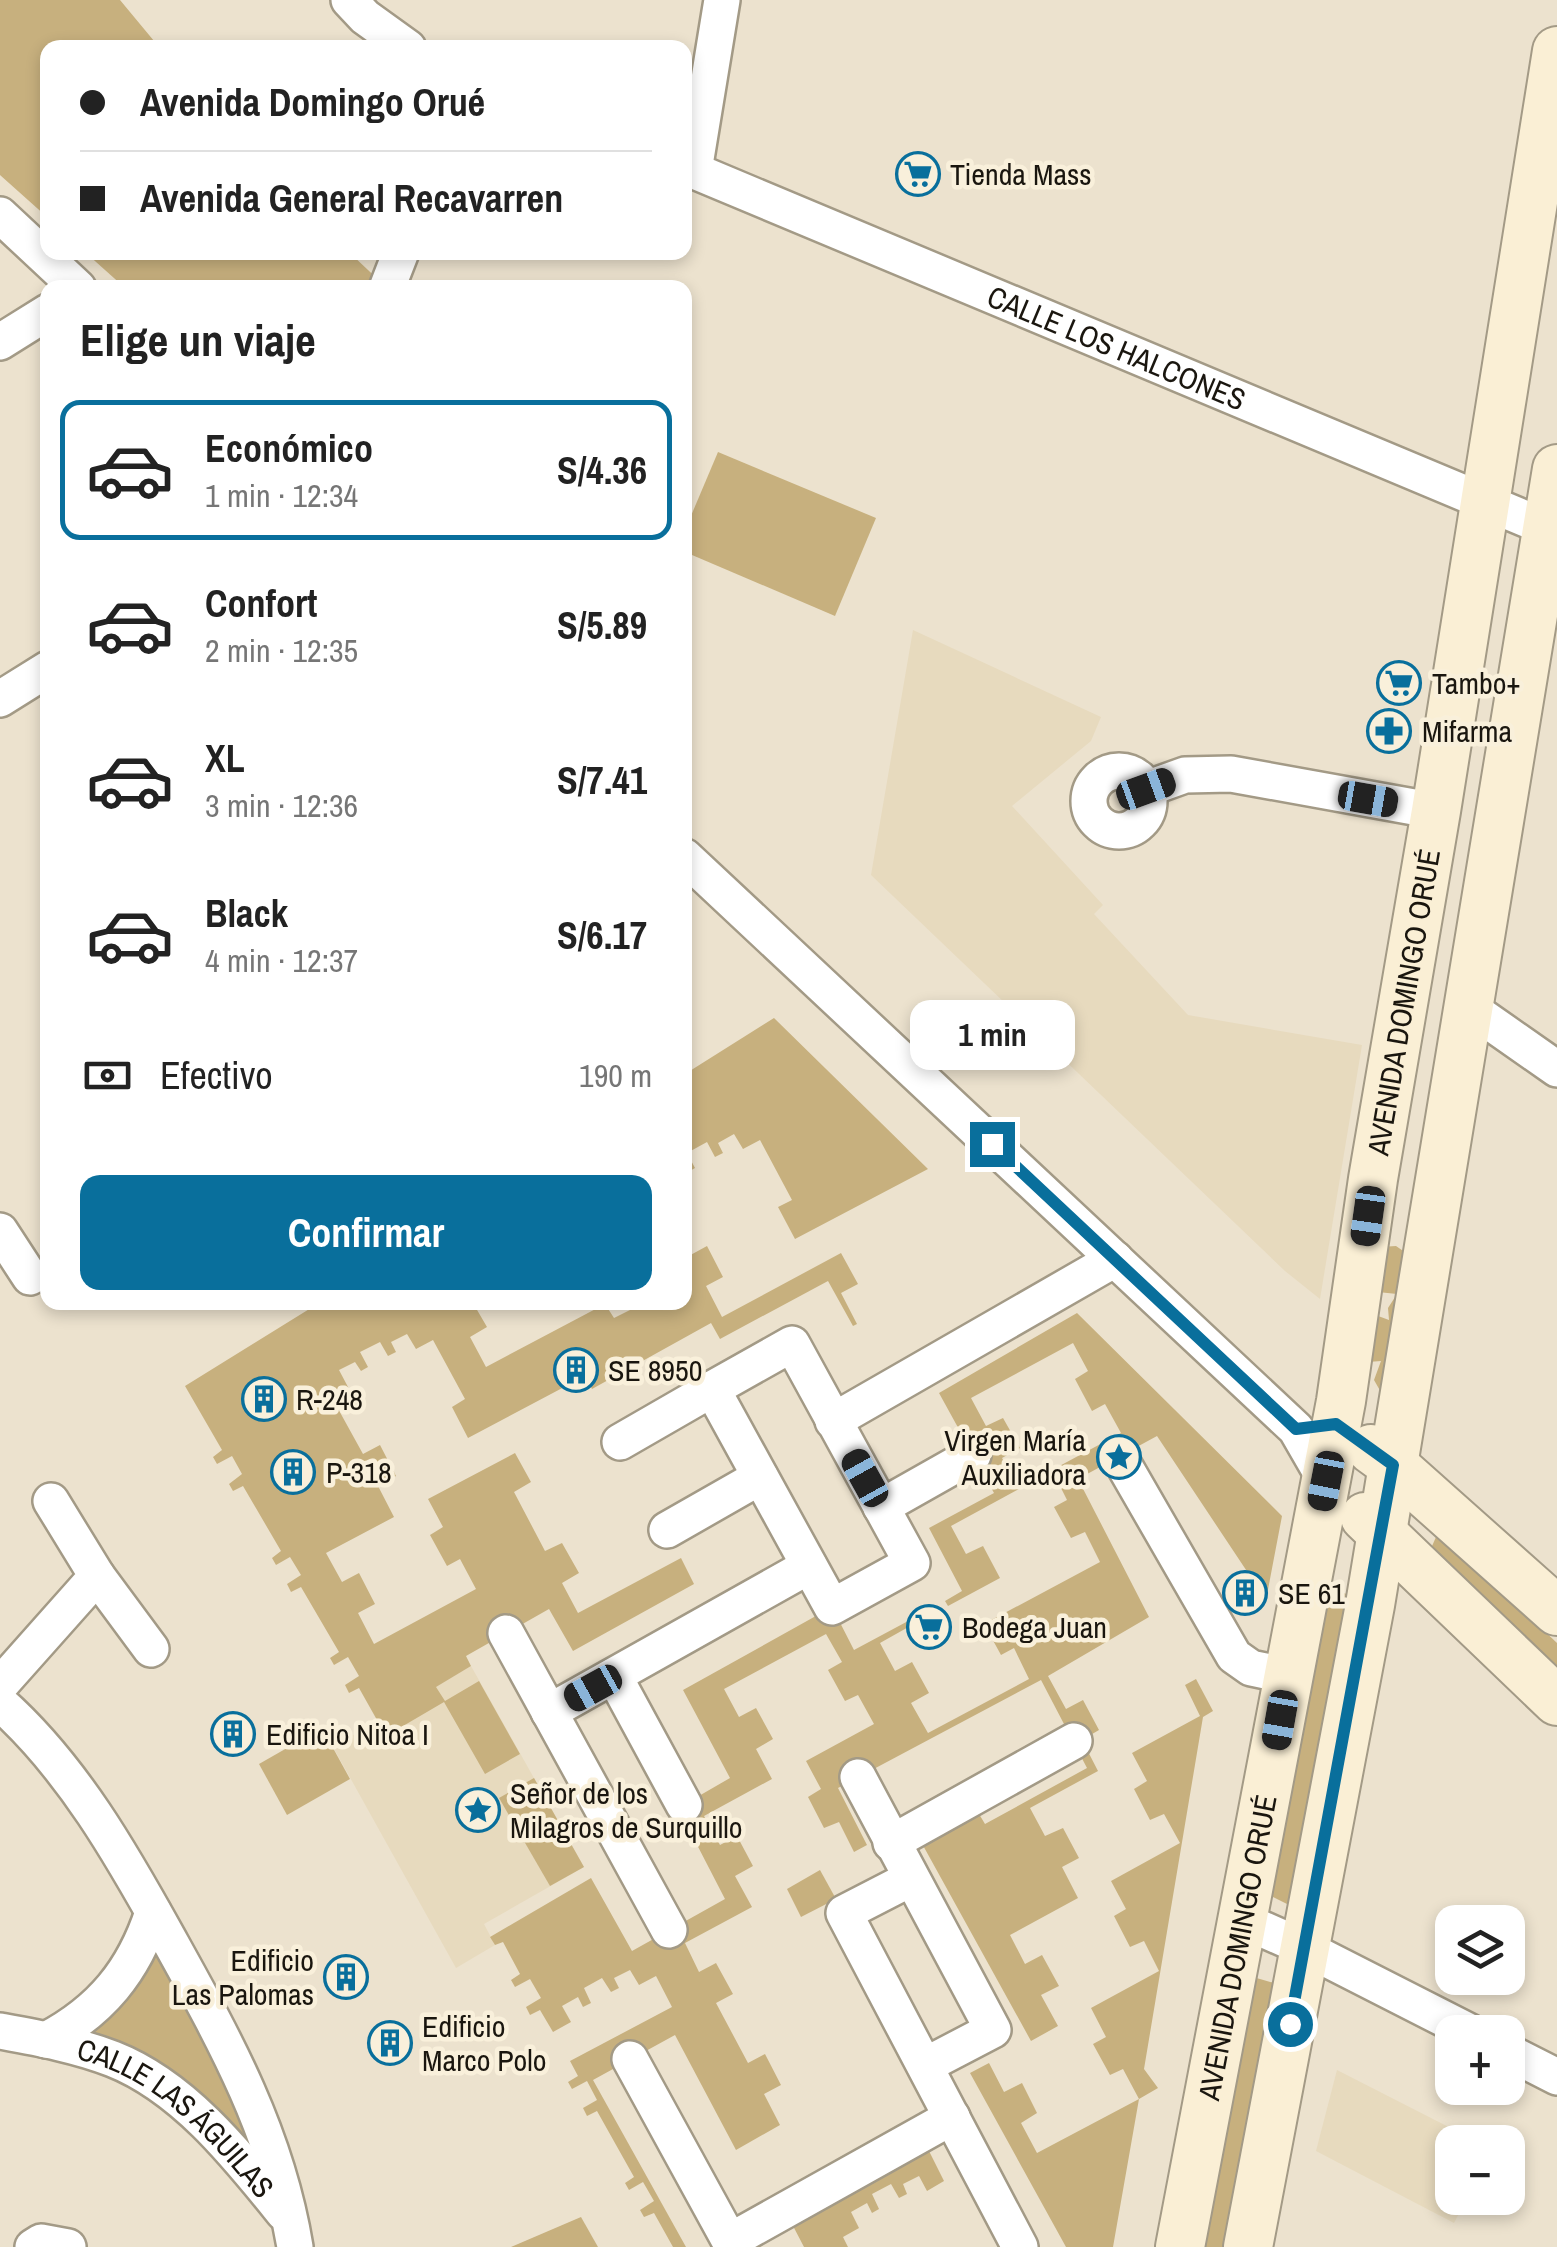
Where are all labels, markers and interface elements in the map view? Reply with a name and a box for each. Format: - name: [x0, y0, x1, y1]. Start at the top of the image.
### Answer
- text: Avenida Domingo Orué: [140, 77, 485, 128]
- supermarket icon: Tienda Mass: [895, 151, 941, 197]
- place label: Tienda Mass: [950, 154, 1092, 194]
- text: Avenida General Recavarren: [140, 173, 563, 224]
- street label: CALLE LOS HALCONES: [982, 276, 1252, 419]
- text: Elige un viaje: [80, 309, 316, 370]
- text: Económico: [205, 423, 373, 474]
- icon: car: [85, 425, 175, 515]
- text: S/4.36: [557, 445, 647, 496]
- text: 1 min · 12:34: [205, 474, 358, 517]
- text: Confort: [205, 578, 317, 629]
- icon: car: [85, 580, 175, 670]
- text: S/5.89: [557, 600, 647, 651]
- text: 2 min · 12:35: [205, 629, 358, 672]
- supermarket icon: Tambo+: [1376, 660, 1422, 706]
- place label: Tambo+: [1432, 663, 1521, 703]
- pharmacy icon: Mifarma: [1366, 708, 1412, 754]
- place label: Mifarma: [1422, 711, 1513, 751]
- text: XL: [205, 733, 245, 784]
- icon: car: [85, 735, 175, 825]
- text: S/7.41: [557, 755, 647, 806]
- car: [1113, 765, 1179, 813]
- car: [1336, 779, 1400, 819]
- text: 3 min · 12:36: [205, 784, 358, 827]
- street label: AVENIDA DOMINGO ORUÉ: [1357, 846, 1449, 1159]
- text: Black: [205, 888, 288, 939]
- icon: car: [85, 890, 175, 980]
- text: S/6.17: [557, 910, 647, 961]
- text: 4 min · 12:37: [205, 939, 358, 982]
- callout: 1 min: [910, 999, 1074, 1069]
- text: 1 min: [958, 1013, 1027, 1056]
- icon: cash: [80, 1048, 135, 1103]
- text: Efectivo: [160, 1050, 273, 1101]
- text: 190 m: [579, 1054, 652, 1097]
- route end: [970, 1122, 1015, 1167]
- button: Confirmar: [80, 1175, 652, 1290]
- car: [1349, 1184, 1387, 1248]
- building icon: SE 8950: [553, 1347, 599, 1393]
- place label: SE 8950: [608, 1350, 702, 1390]
- building icon: R-248: [241, 1376, 287, 1422]
- place label: R-248: [296, 1379, 363, 1419]
- place label: Virgen María Auxiliadora: [944, 1420, 1086, 1494]
- place icon: Virgen María Auxiliadora: [1096, 1434, 1142, 1480]
- car: [837, 1444, 893, 1512]
- building icon: P-318: [270, 1449, 316, 1495]
- car: [1306, 1449, 1346, 1513]
- place label: P-318: [326, 1452, 392, 1492]
- building icon: SE 61: [1222, 1570, 1268, 1616]
- place label: SE 61: [1278, 1573, 1345, 1613]
- supermarket icon: Bodega Juan: [906, 1604, 952, 1650]
- place label: Bodega Juan: [962, 1607, 1107, 1647]
- car: [559, 1660, 627, 1716]
- car: [1260, 1688, 1300, 1752]
- building icon: Edificio Nitoa I: [210, 1711, 256, 1757]
- place label: Edificio Nitoa I: [266, 1714, 429, 1754]
- place label: Señor de los Milagros de Surquillo: [510, 1773, 742, 1847]
- place icon: Señor de los Milagros de Surquillo: [455, 1787, 501, 1833]
- street label: AVENIDA DOMINGO ORUÉ: [1188, 1791, 1286, 2104]
- map controls: [1435, 1905, 1525, 2215]
- button: layers: [1435, 1905, 1525, 1995]
- place label: Edificio Las Palomas: [172, 1940, 314, 2014]
- building icon: Edificio Las Palomas: [323, 1954, 369, 2000]
- route start: [1268, 2002, 1313, 2047]
- place label: Edificio Marco Polo: [422, 2006, 546, 2080]
- button: +: [1435, 2015, 1525, 2105]
- building icon: Edificio Marco Polo: [367, 2020, 413, 2066]
- street label: CALLE LAS ÁGUILAS: [73, 2028, 283, 2206]
- button: −: [1435, 2125, 1525, 2215]

